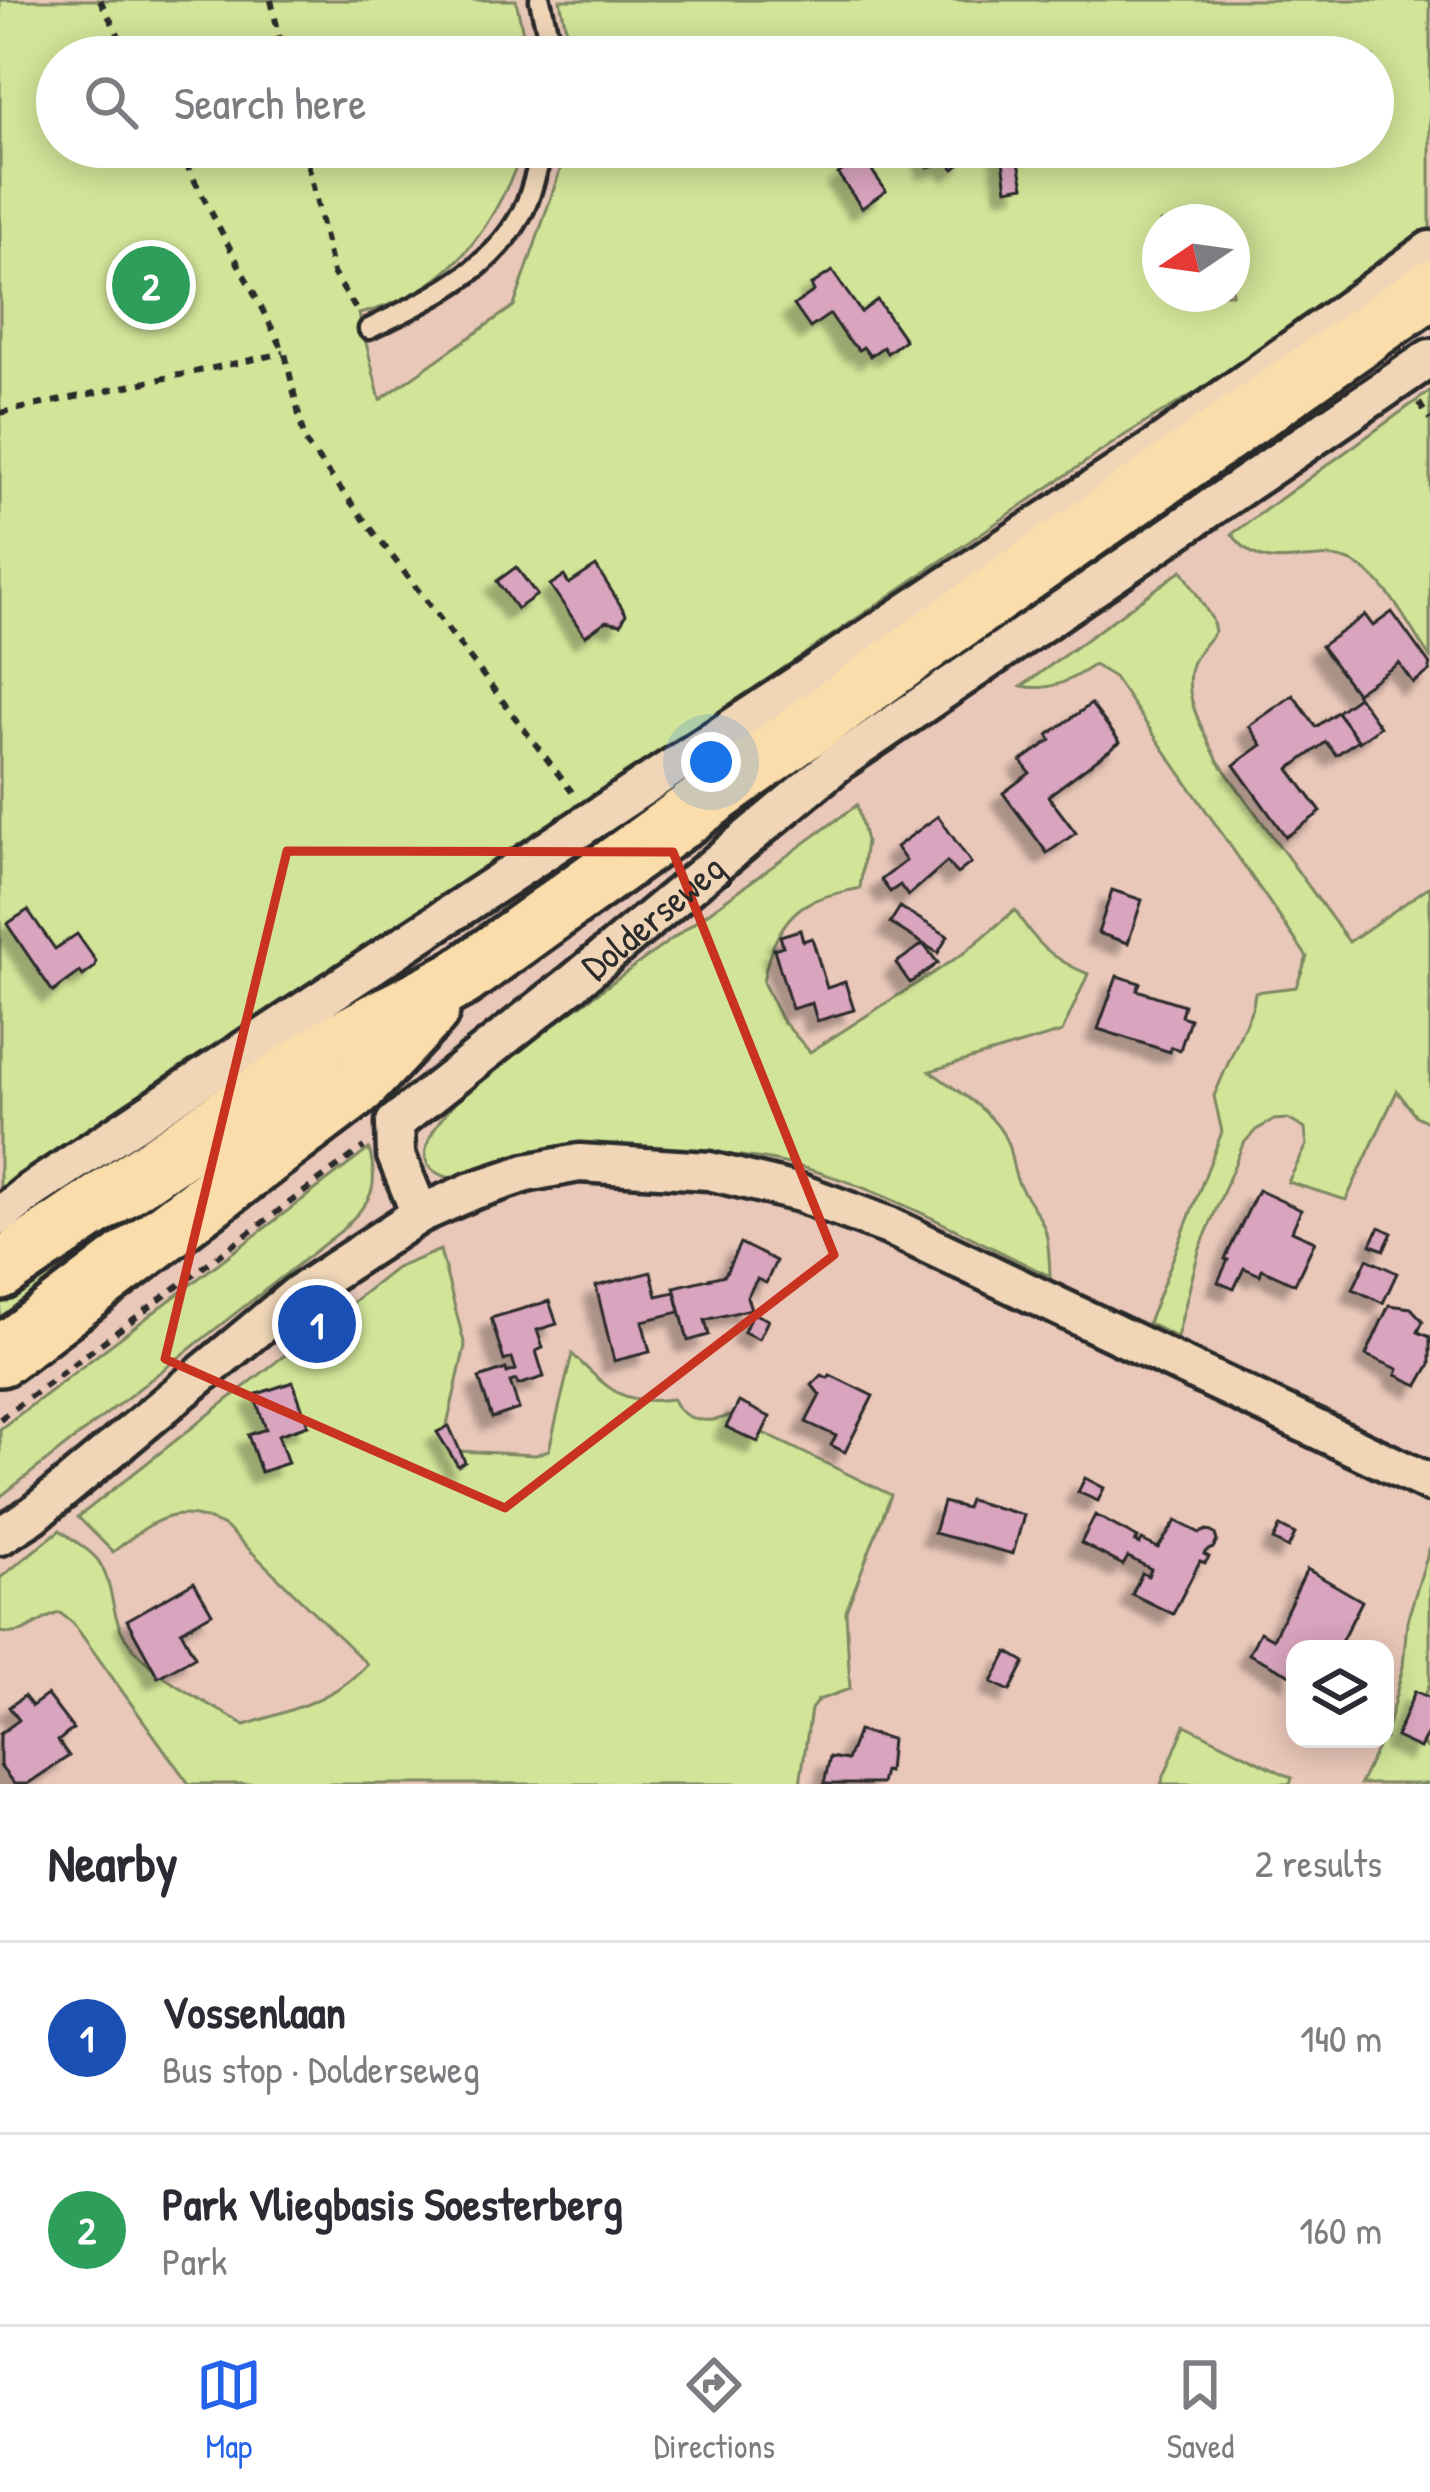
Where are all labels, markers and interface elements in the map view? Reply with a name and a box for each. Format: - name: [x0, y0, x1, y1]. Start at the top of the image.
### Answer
- search box: [36, 36, 1394, 168]
- icon: search: [78, 69, 144, 135]
- text: Search here: [174, 72, 366, 133]
- north arrow: [1142, 204, 1250, 312]
- pin: 2: [112, 240, 190, 330]
- your location: [681, 732, 741, 792]
- street label: Dolderseweg: [569, 841, 736, 992]
- pin: 1: [278, 1279, 356, 1369]
- map controls: [1286, 1640, 1394, 1748]
- button: layers: [1286, 1640, 1394, 1748]
- text: Nearby: [48, 1828, 178, 1897]
- text: 2 results: [1255, 1836, 1382, 1889]
- text: Vossenlaan: [162, 1981, 346, 2042]
- text: 1: [80, 2011, 94, 2064]
- text: 140 m: [1300, 2011, 1382, 2064]
- text: Bus stop · Dolderseweg: [162, 2042, 480, 2095]
- text: Park Vliegbasis Soesterberg: [162, 2173, 623, 2234]
- text: 2: [78, 2203, 96, 2256]
- text: 160 m: [1299, 2203, 1382, 2256]
- text: Park: [162, 2234, 227, 2287]
- tab: Map: [196, 2352, 262, 2468]
- tab: Directions: [654, 2352, 775, 2468]
- tab: Saved: [1167, 2352, 1234, 2468]

